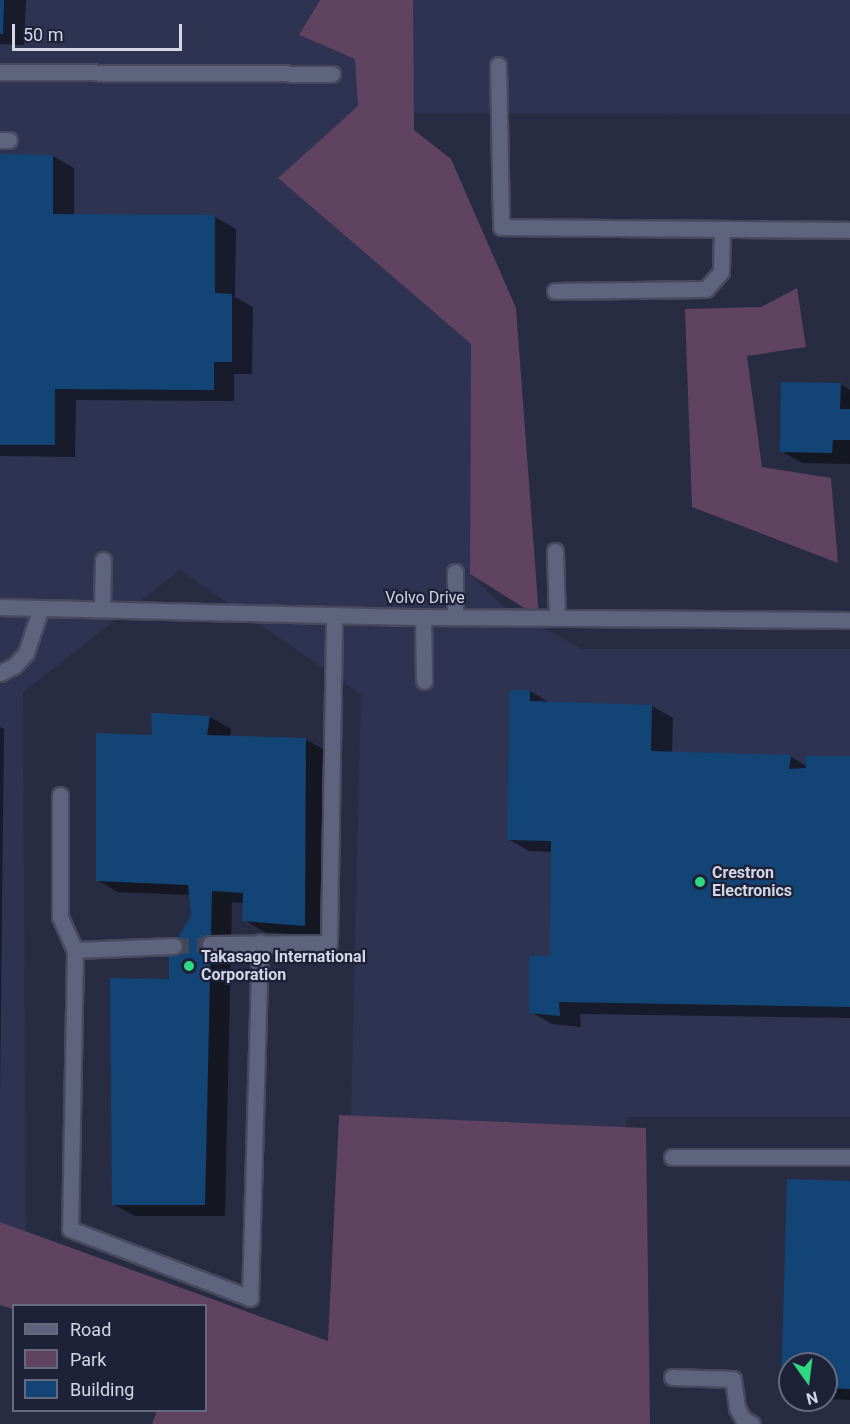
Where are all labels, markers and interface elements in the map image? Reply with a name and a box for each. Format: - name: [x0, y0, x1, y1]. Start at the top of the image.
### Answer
- scale bar: [15, 12, 184, 50]
- text: 50 m: [23, 24, 63, 45]
- street label: Volvo Drive: [385, 588, 465, 608]
- place label: Crestron Electronics: [712, 863, 792, 901]
- marker: Crestron Electronics: [693, 875, 707, 889]
- place label: Takasago International Corporation: [201, 947, 366, 985]
- marker: Takasago International Corporation: [182, 959, 196, 973]
- legend: [12, 1304, 207, 1412]
- text: Road: [70, 1319, 111, 1340]
- text: Park: [70, 1349, 106, 1370]
- north arrow: [778, 1352, 838, 1412]
- text: Building: [70, 1379, 134, 1400]
- text: N: [804, 1387, 820, 1409]

